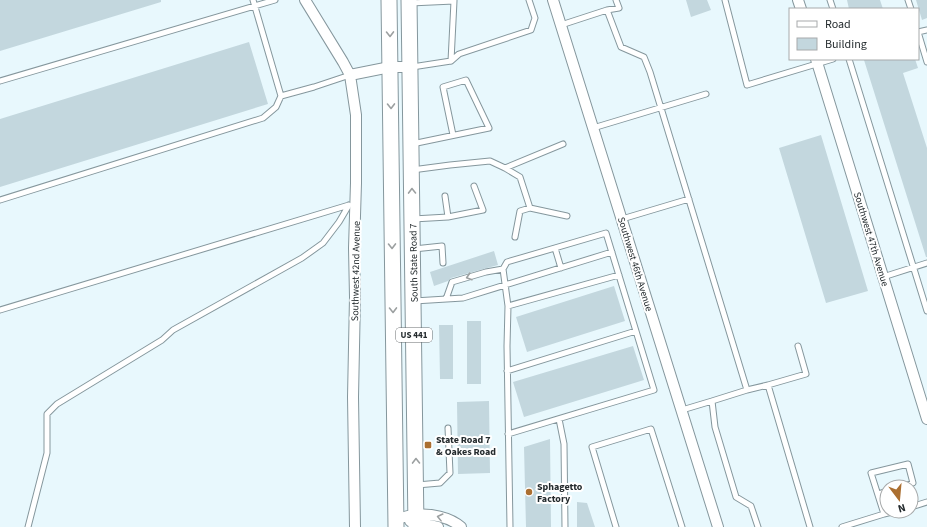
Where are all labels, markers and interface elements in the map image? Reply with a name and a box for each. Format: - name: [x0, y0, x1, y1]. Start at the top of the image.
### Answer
- legend: [789, 8, 919, 60]
- text: Road: [825, 16, 851, 33]
- one-way arrow: [386, 31, 394, 37]
- text: Building: [825, 36, 867, 53]
- one-way arrow: [387, 103, 395, 109]
- one-way arrow: [408, 188, 416, 194]
- street label: Southwest 47th Avenue: [850, 190, 892, 288]
- street label: Southwest 46th Avenue: [614, 215, 656, 313]
- street label: Southwest 42nd Avenue: [348, 221, 364, 321]
- street label: South State Road 7: [406, 223, 422, 303]
- one-way arrow: [388, 243, 397, 249]
- one-way arrow: [465, 272, 472, 281]
- one-way arrow: [389, 307, 397, 313]
- road number: US 441: [396, 328, 432, 342]
- place label: State Road 7 & Oakes Road: [436, 433, 496, 459]
- marker: State Road 7 & Oakes Road: [423, 440, 433, 450]
- one-way arrow: [412, 458, 420, 464]
- north arrow: [879, 479, 919, 519]
- place label: Sphagetto Factory: [537, 480, 583, 506]
- marker: Sphagetto Factory: [524, 487, 534, 497]
- text: N: [896, 500, 907, 516]
- one-way arrow: [437, 514, 443, 522]

